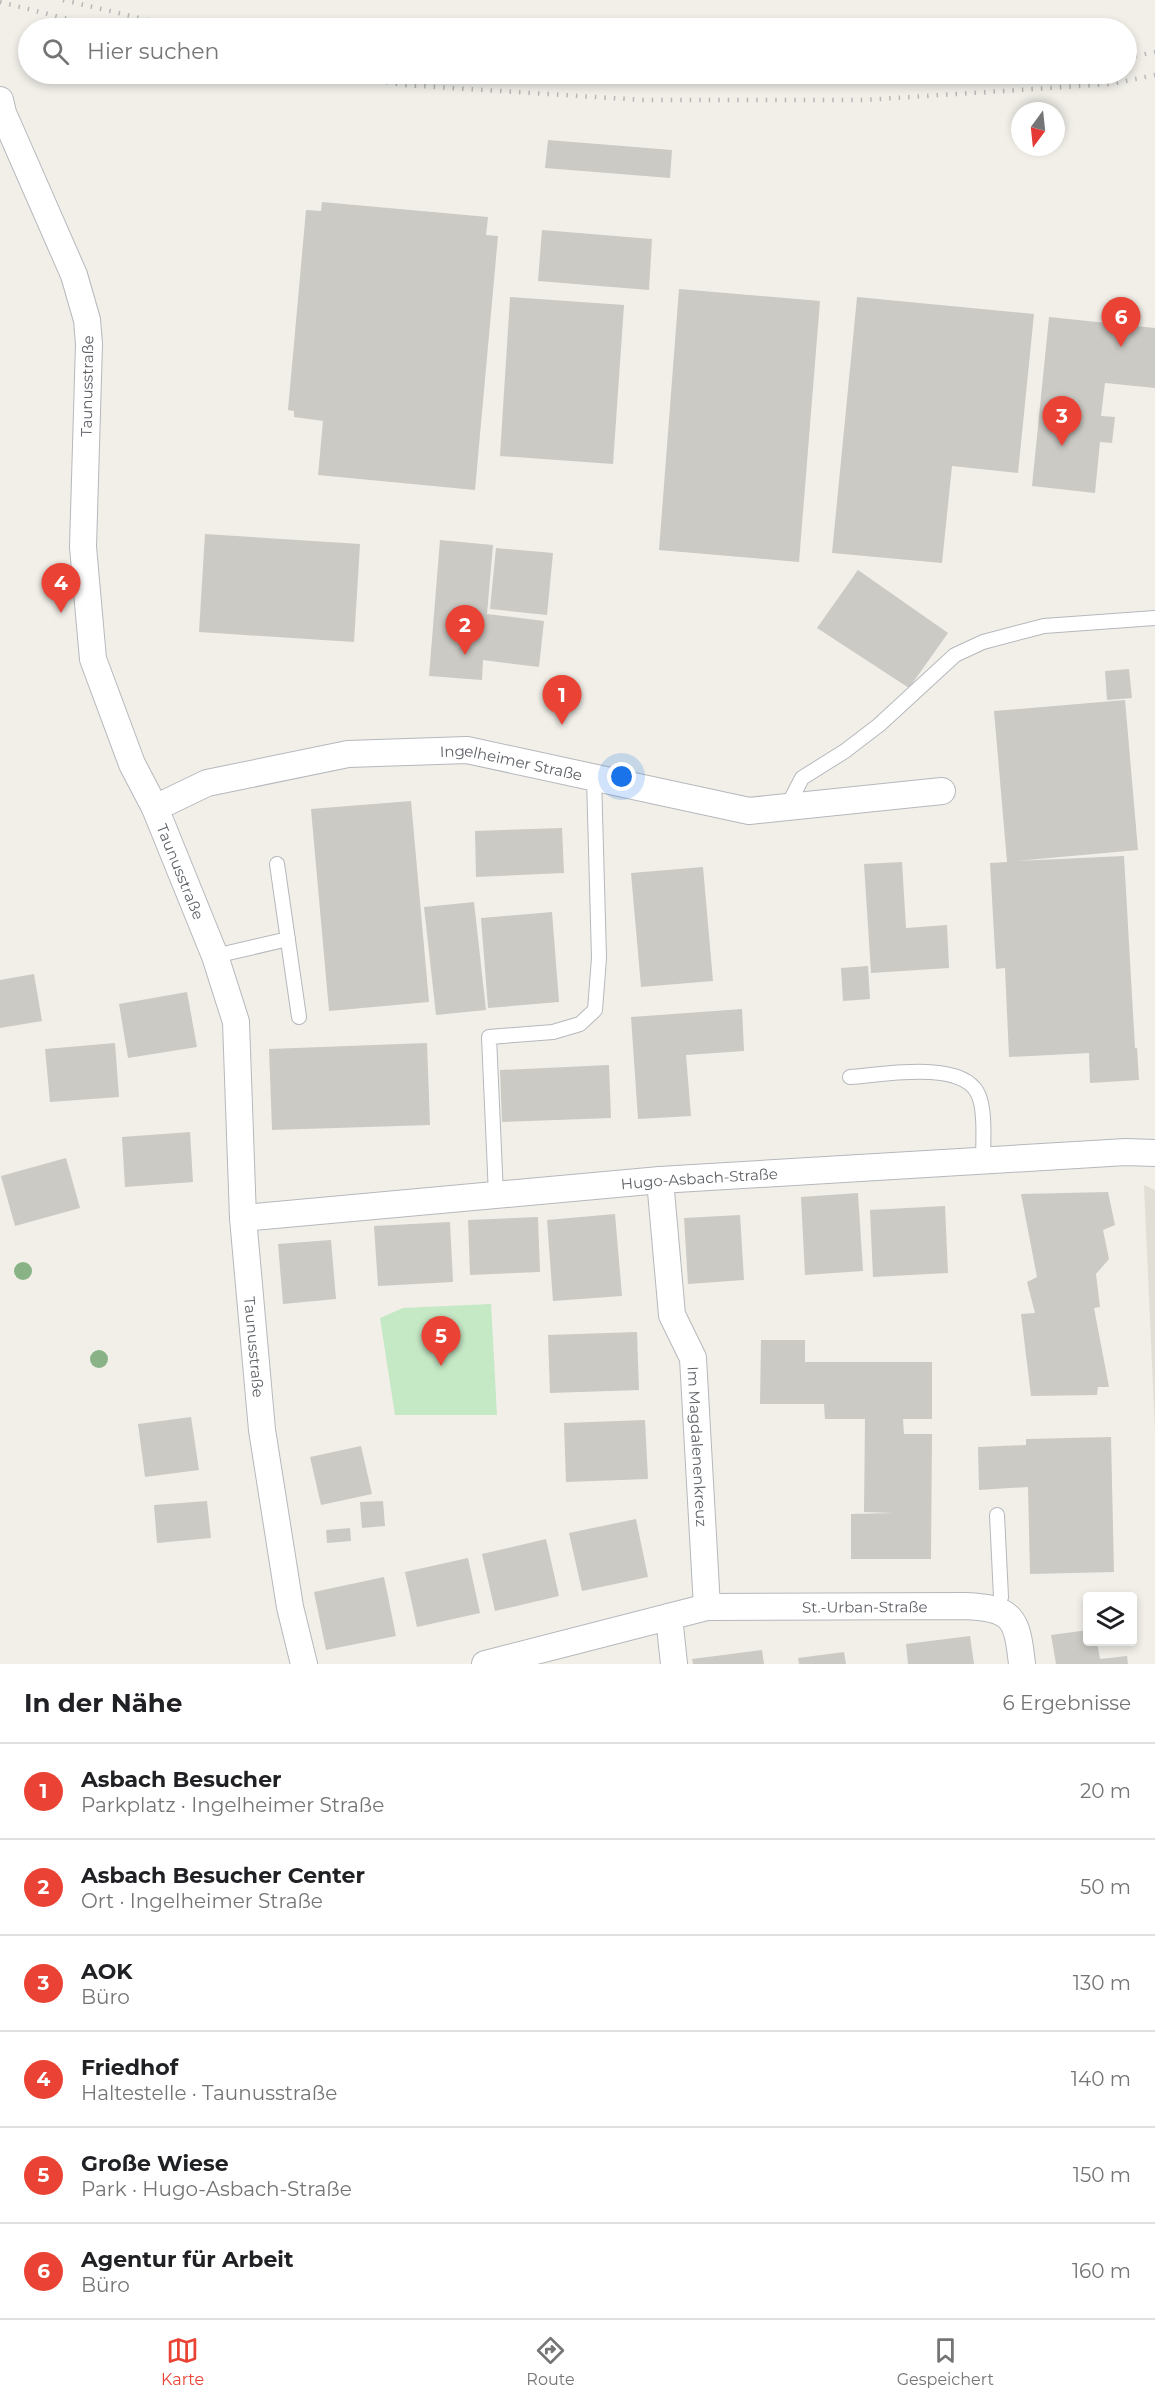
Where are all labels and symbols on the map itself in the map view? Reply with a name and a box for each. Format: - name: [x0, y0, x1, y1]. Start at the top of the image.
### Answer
- north arrow: [1011, 102, 1065, 156]
- pin: 6: [1102, 298, 1140, 347]
- street label: Taunusstraße: [77, 335, 97, 437]
- pin: 3: [1042, 396, 1082, 446]
- pin: 4: [42, 564, 80, 613]
- pin: 2: [446, 606, 484, 655]
- pin: 1: [542, 676, 582, 725]
- street label: Ingelheimer Straße: [440, 740, 584, 784]
- your location: [607, 762, 636, 791]
- street label: Taunusstraße: [153, 821, 209, 922]
- street label: Hugo-Asbach-Straße: [620, 1163, 778, 1193]
- street label: Taunusstraße: [241, 1296, 269, 1398]
- pin: 5: [422, 1316, 460, 1366]
- street label: Im Magdalenenkreuz: [684, 1366, 712, 1528]
- street label: St.-Urban-Straße: [802, 1597, 928, 1616]

